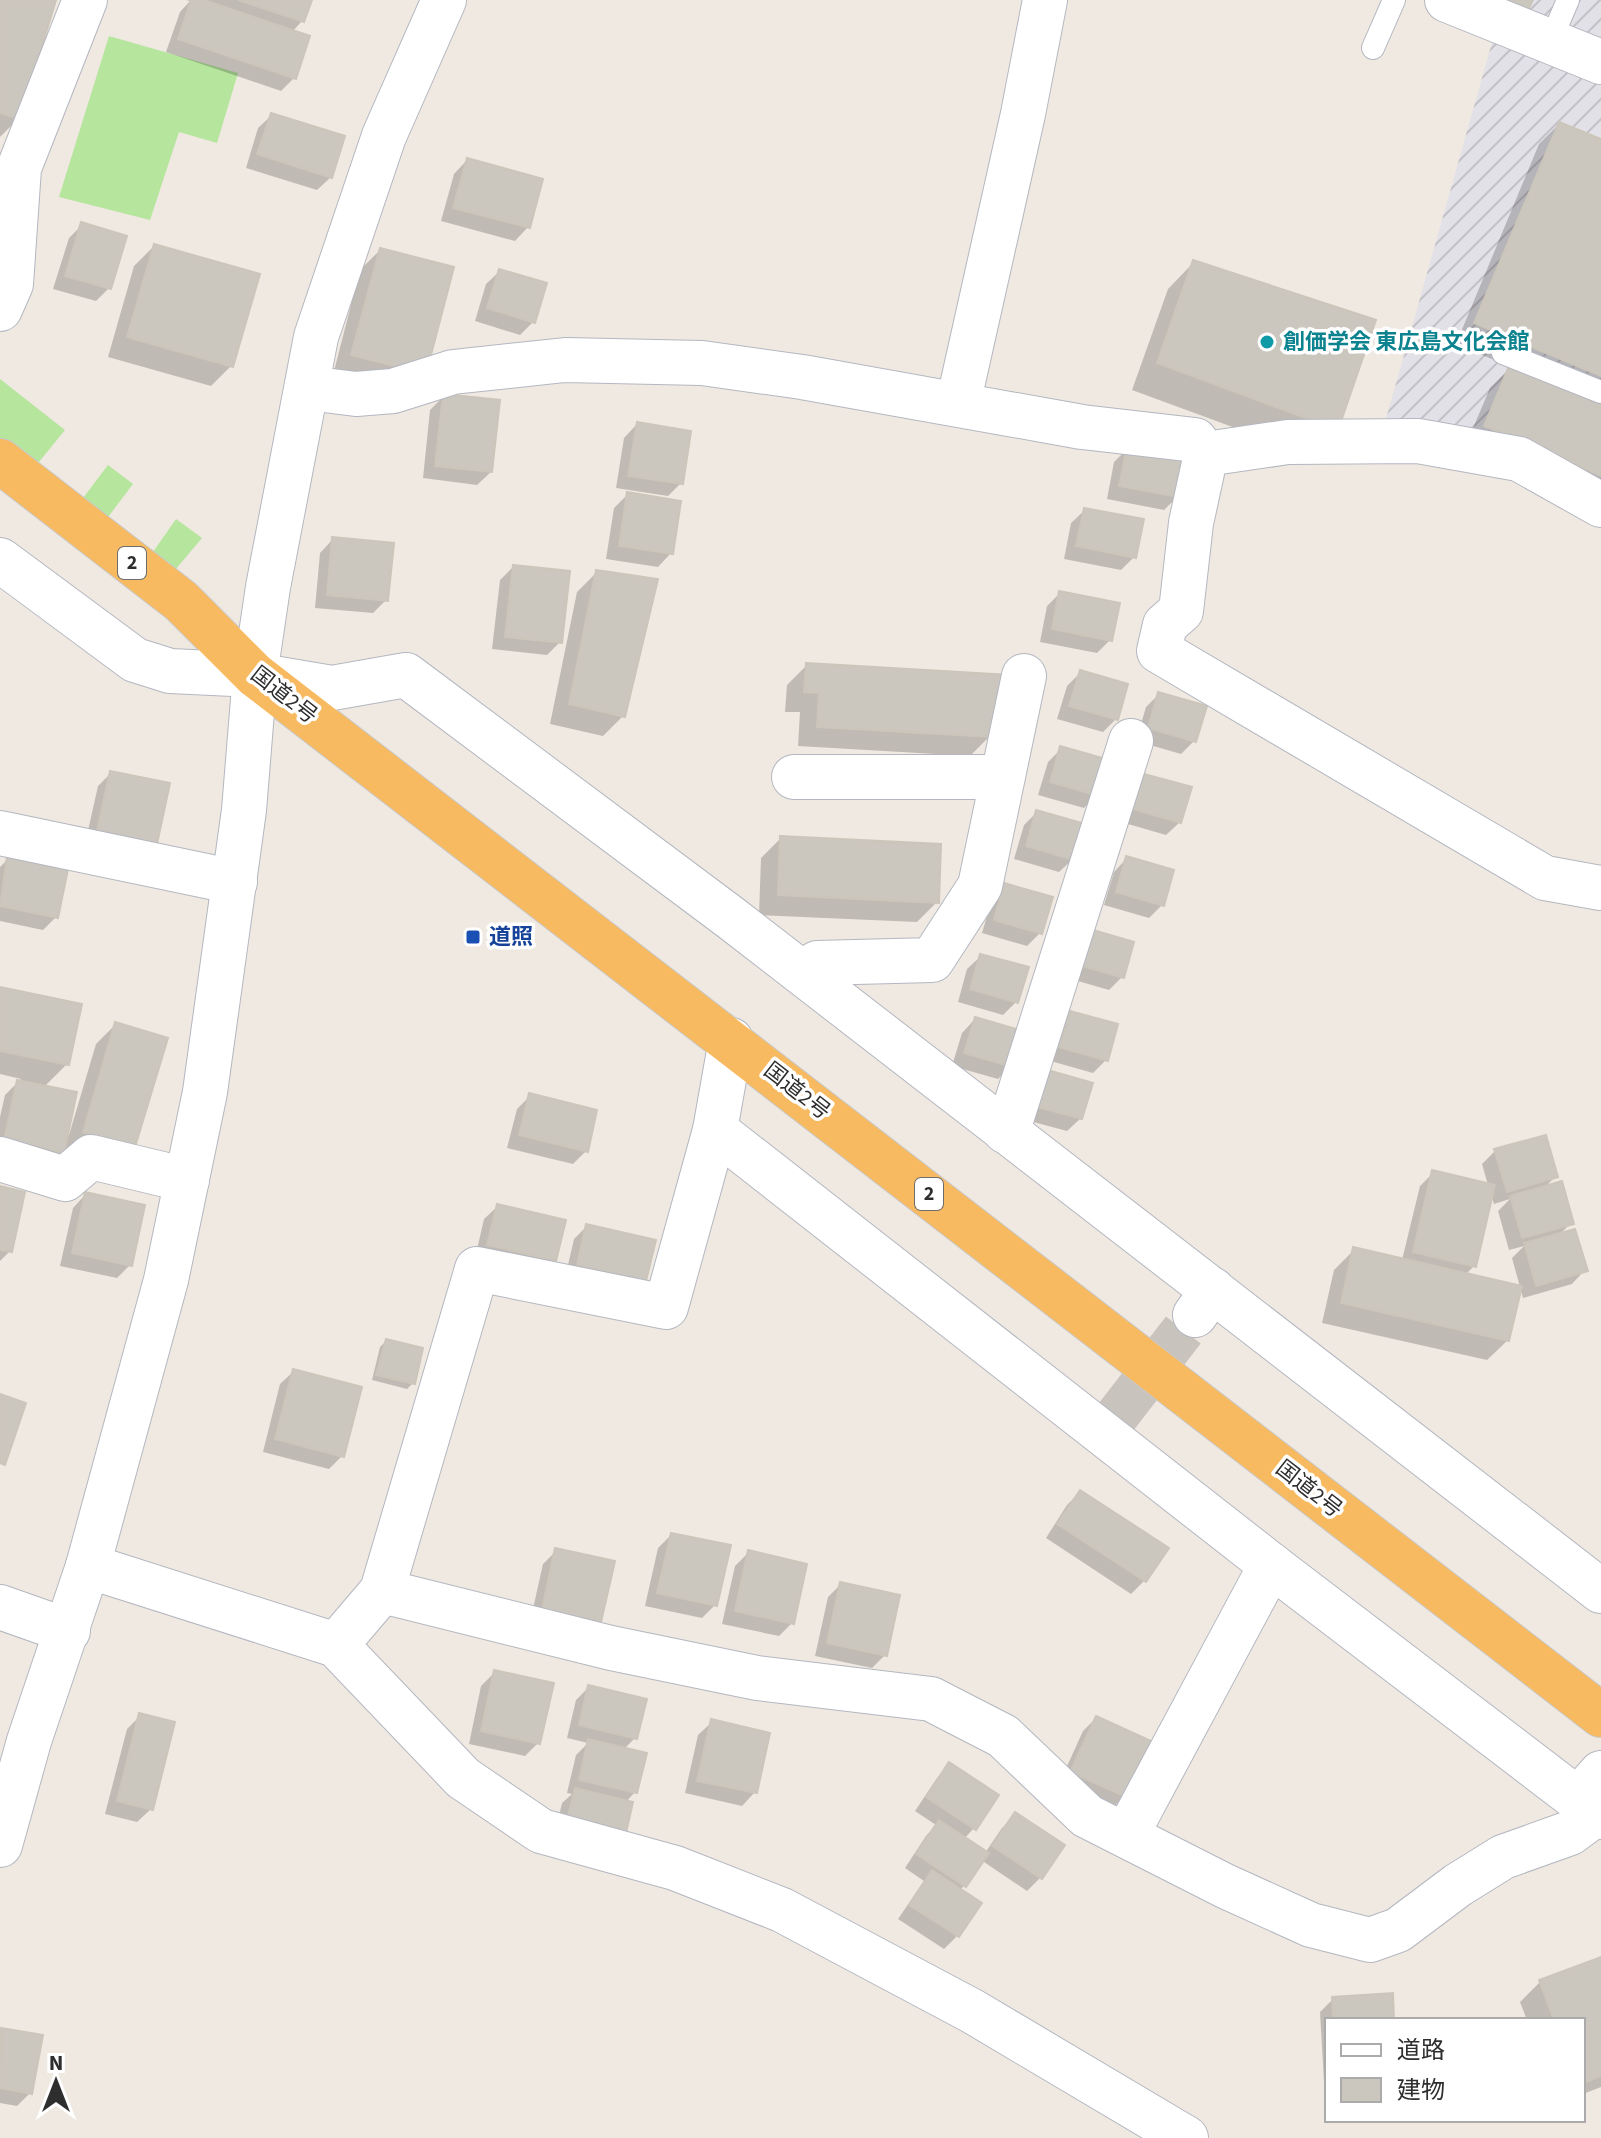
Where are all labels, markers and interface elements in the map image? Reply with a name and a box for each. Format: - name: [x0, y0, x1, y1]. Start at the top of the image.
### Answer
- place label: 創価学会 東広島文化会館: [1283, 326, 1529, 358]
- marker: 創価学会 東広島文化会館: [1258, 333, 1276, 351]
- road number: 2: [118, 547, 146, 579]
- street label: 国道2号: [244, 659, 324, 731]
- place label: 道照: [489, 921, 533, 953]
- marker: 道照: [464, 928, 482, 946]
- street label: 国道2号: [757, 1055, 837, 1127]
- road number: 2: [915, 1178, 943, 1210]
- street label: 国道2号: [1269, 1453, 1349, 1525]
- legend: [1325, 2018, 1585, 2122]
- text: 道路: [1397, 2033, 1445, 2068]
- north arrow: [16, 2042, 96, 2122]
- text: N: [49, 2047, 63, 2079]
- text: 建物: [1397, 2073, 1445, 2108]

